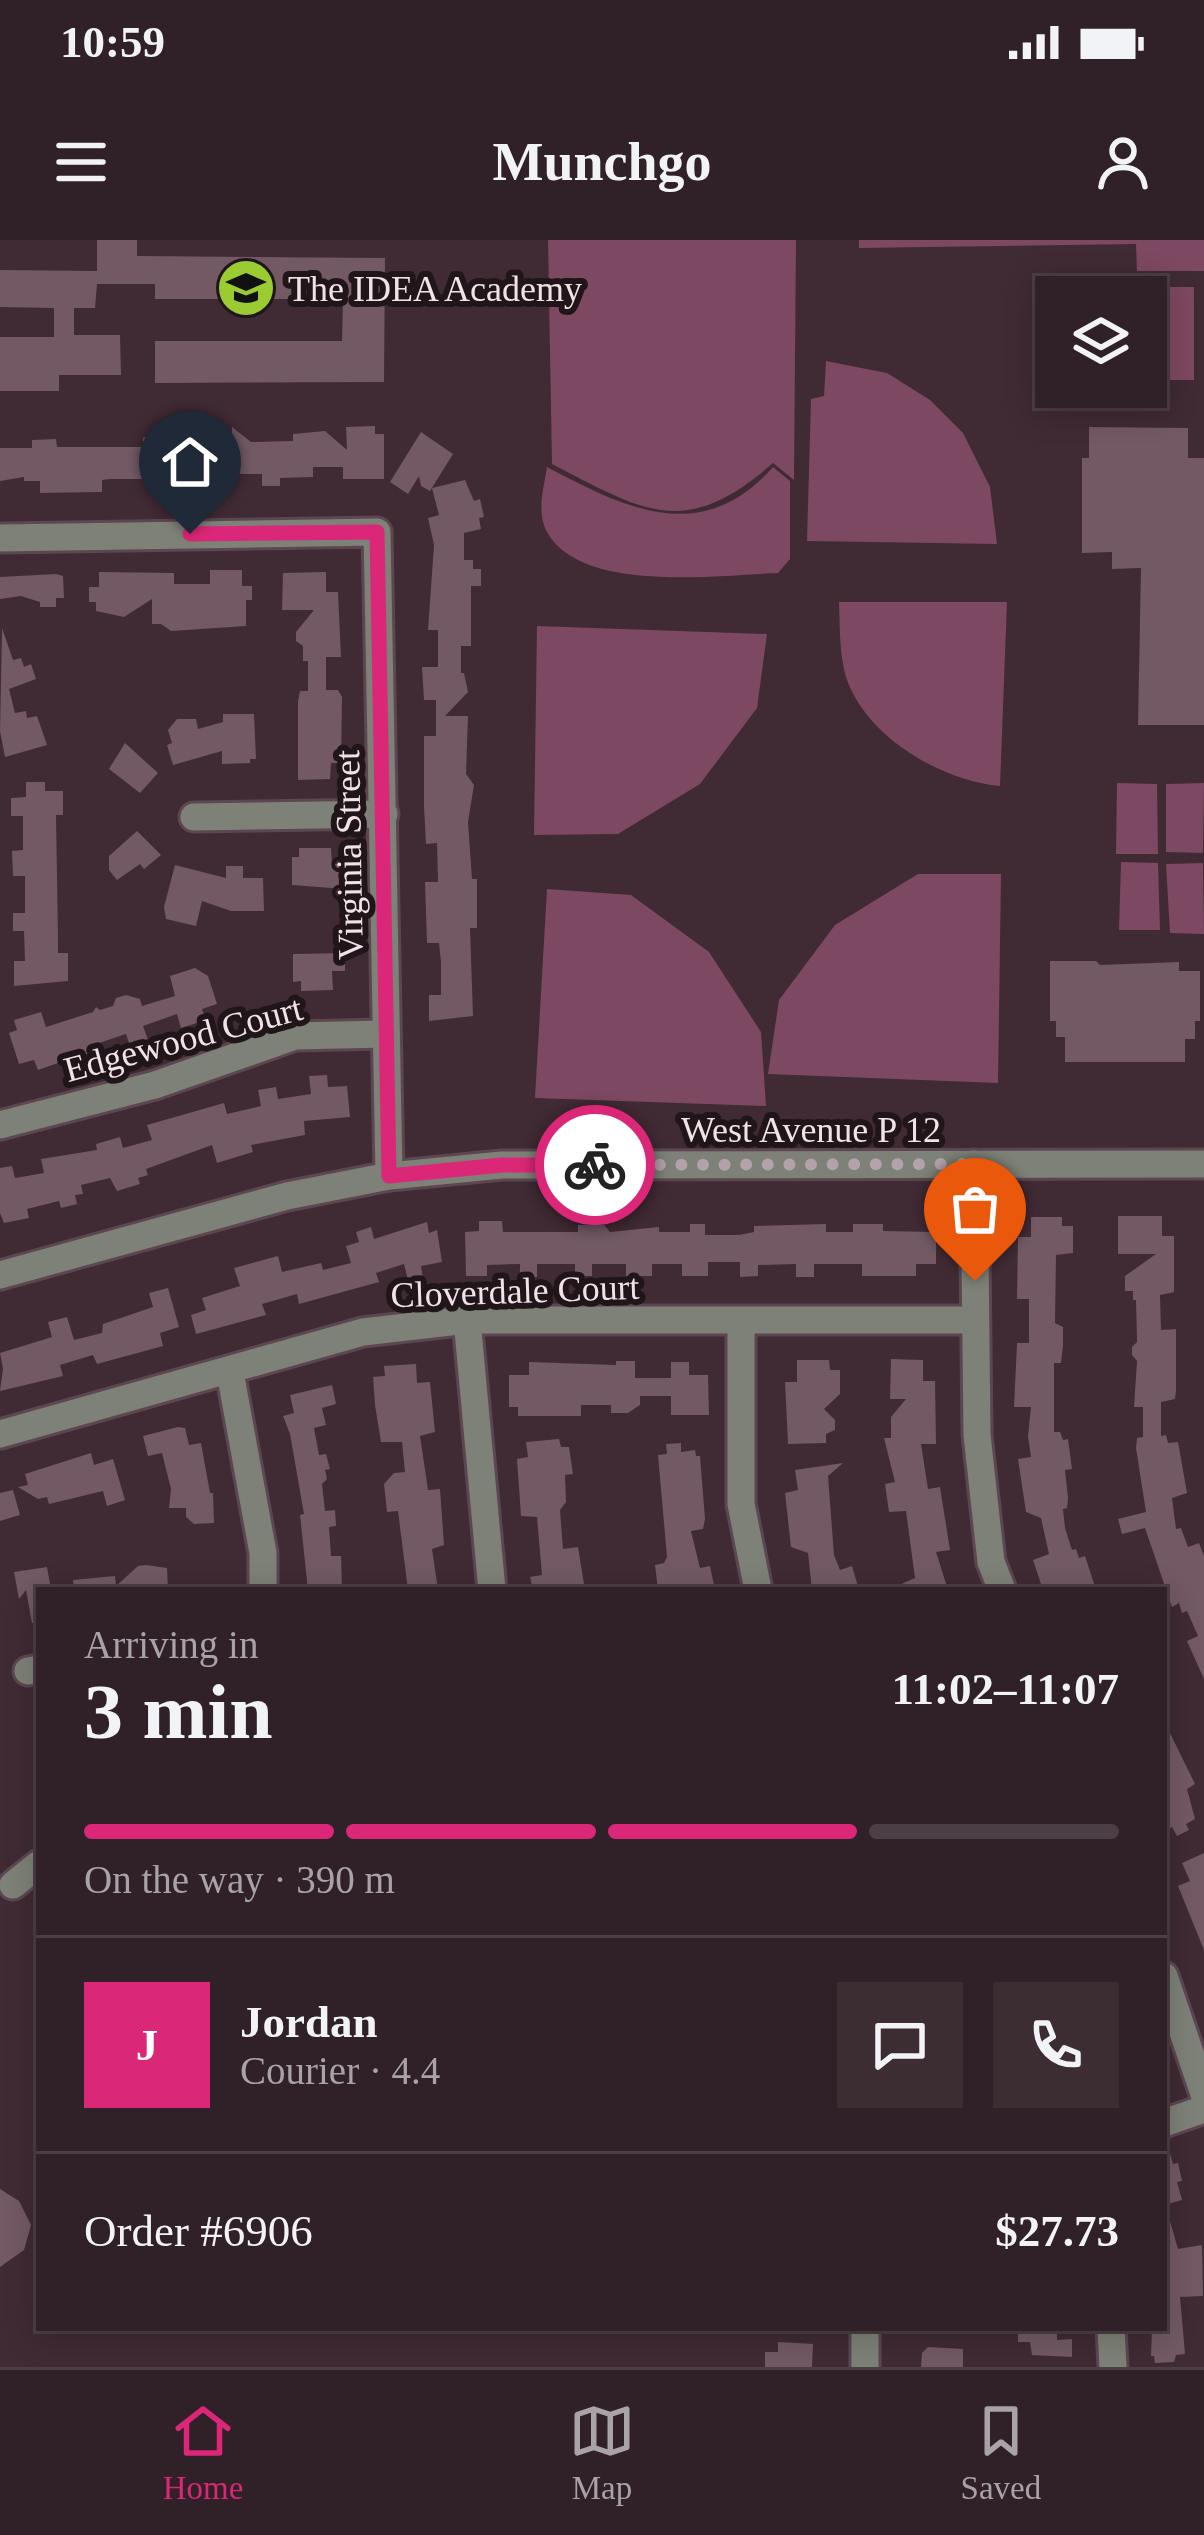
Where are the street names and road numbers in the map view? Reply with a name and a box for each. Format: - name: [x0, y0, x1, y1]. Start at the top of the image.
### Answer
- street label: Virginia Street: [327, 750, 371, 960]
- street label: Edgewood Court: [60, 988, 307, 1090]
- street label: West Avenue P 12: [681, 1110, 941, 1150]
- street label: Cloverdale Court: [390, 1267, 640, 1315]

